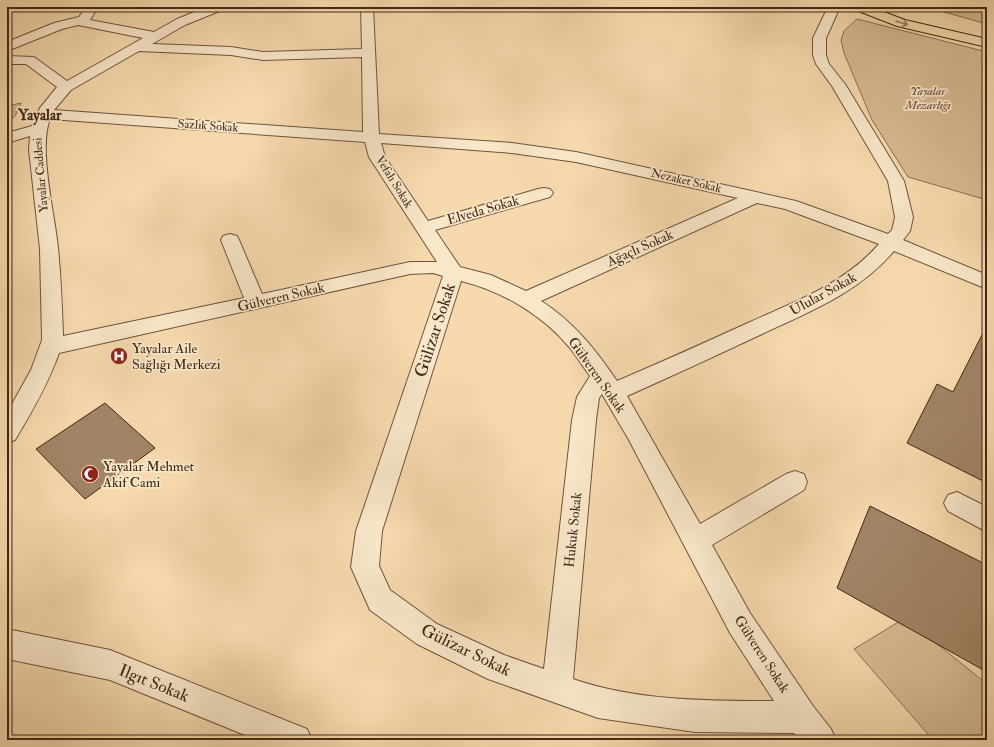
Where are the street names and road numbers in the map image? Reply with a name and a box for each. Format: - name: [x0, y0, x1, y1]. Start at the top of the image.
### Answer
- street label: Sazlık Sokak: [177, 116, 239, 136]
- street label: Yayalar Caddesi: [30, 137, 52, 213]
- street label: Vefalı Sokak: [372, 153, 416, 211]
- street label: Nezaket Sokak: [649, 166, 723, 196]
- street label: Elveda Sokak: [445, 191, 521, 228]
- street label: Ağaçlı Sokak: [603, 226, 676, 271]
- street label: Ulular Sokak: [787, 269, 860, 319]
- street label: Gülveren Sokak: [236, 279, 327, 315]
- street label: Gülizar Sokak: [410, 280, 460, 380]
- street label: Gülveren Sokak: [565, 334, 630, 417]
- street label: Hukuk Sokak: [561, 491, 585, 568]
- street label: Gülveren Sokak: [731, 612, 794, 696]
- street label: Gülizar Sokak: [417, 619, 515, 681]
- street label: Ilgıt Sokak: [116, 659, 192, 707]

